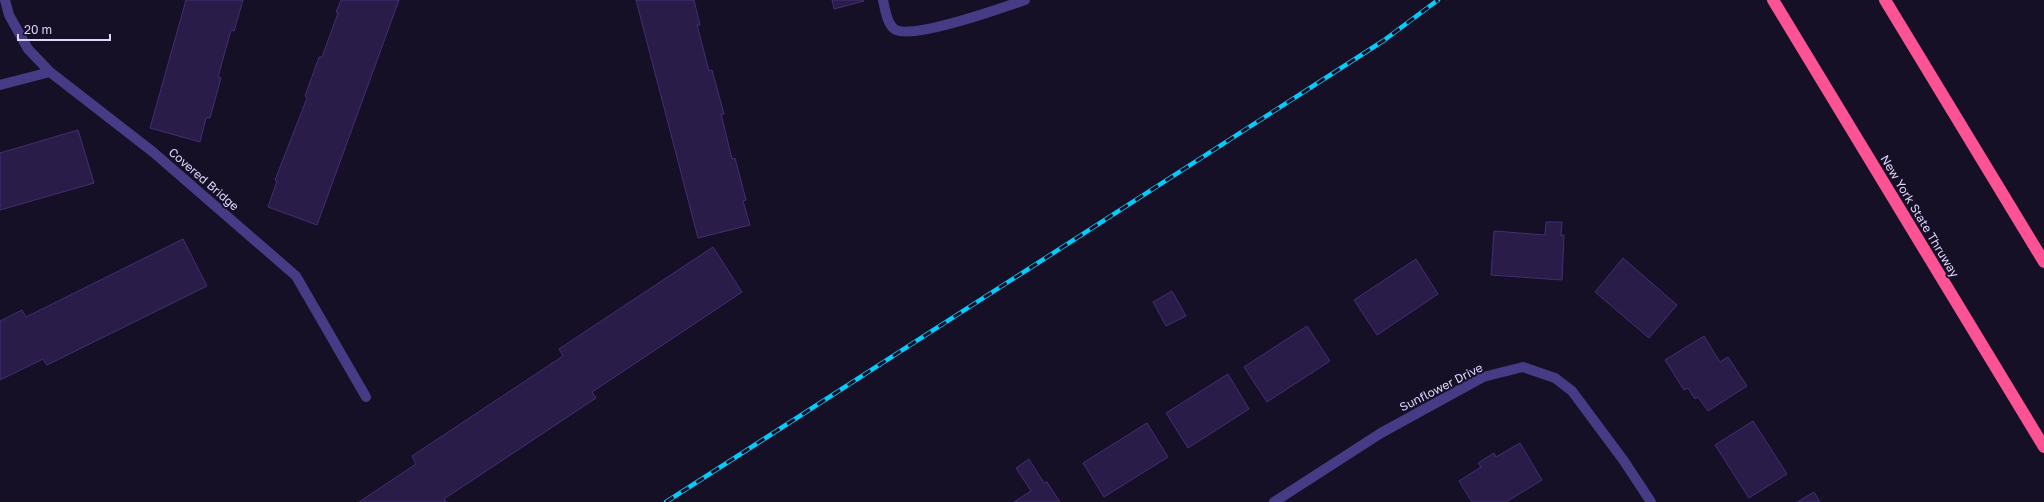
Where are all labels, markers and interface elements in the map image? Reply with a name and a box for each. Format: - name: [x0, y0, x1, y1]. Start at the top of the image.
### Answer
- scale bar: [18, 16, 110, 42]
- text: 20 m: [24, 22, 52, 37]
- street label: Covered Bridge: [166, 144, 242, 214]
- street label: New York State Thruway: [1877, 152, 1963, 280]
- street label: Sunflower Drive: [1397, 360, 1485, 414]

